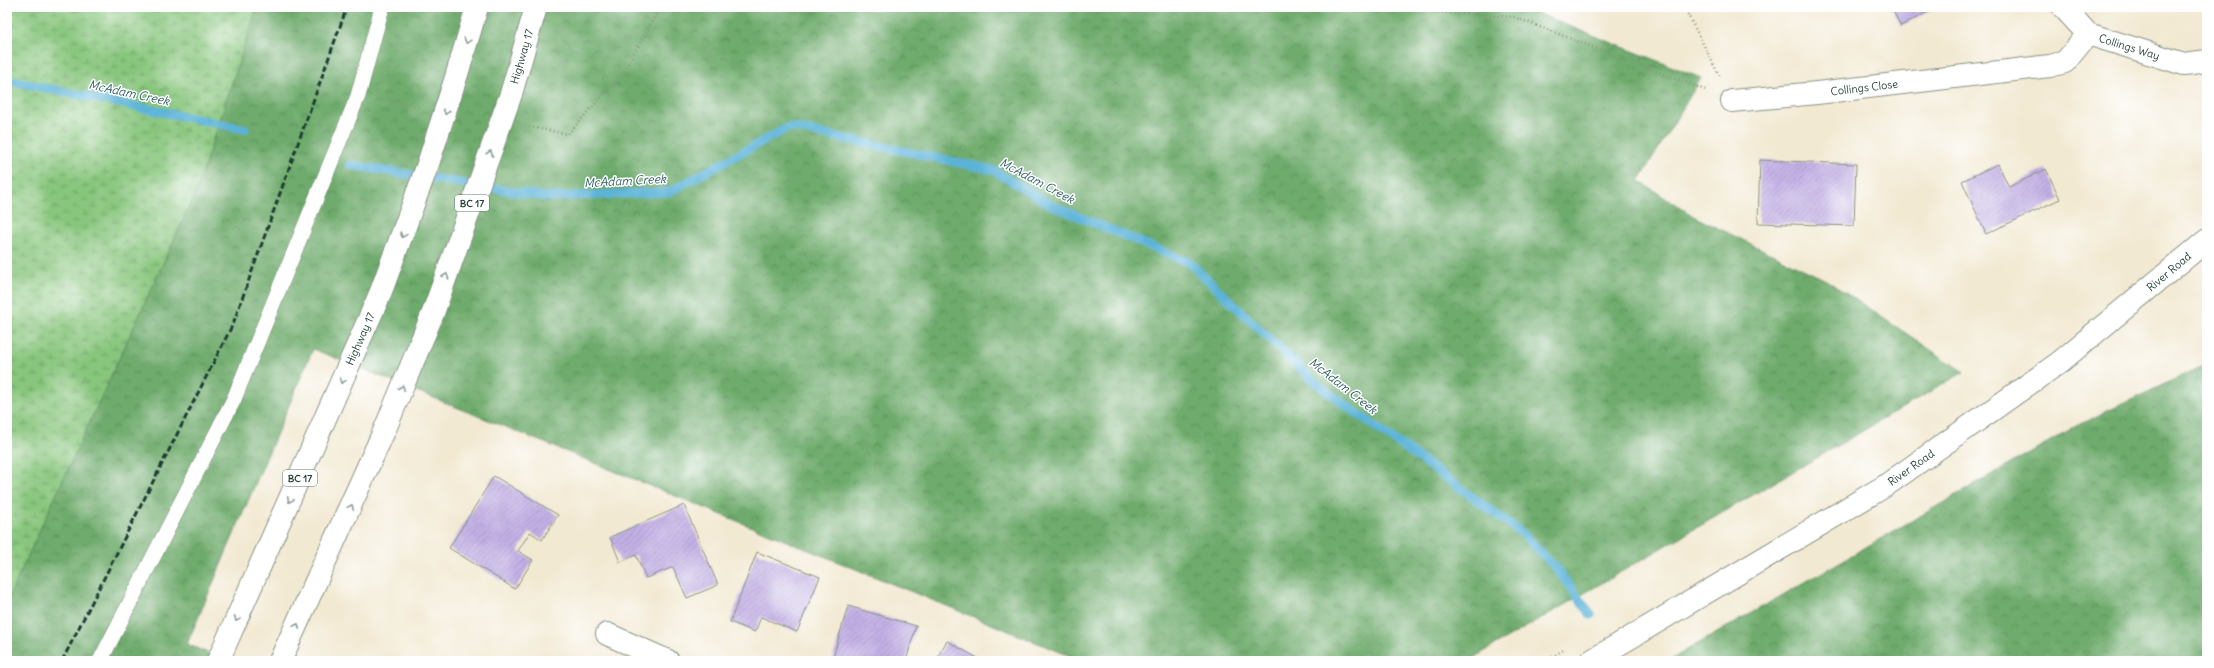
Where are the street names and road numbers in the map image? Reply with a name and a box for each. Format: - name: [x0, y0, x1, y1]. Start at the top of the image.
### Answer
- street label: Highway 17: [507, 27, 536, 86]
- street label: Collings Way: [2097, 31, 2161, 63]
- street label: Collings Close: [1830, 77, 1899, 98]
- road number: BC 17: [455, 195, 489, 211]
- street label: River Road: [2144, 249, 2194, 294]
- street label: Highway 17: [342, 310, 378, 368]
- street label: River Road: [1885, 446, 1937, 489]
- road number: BC 17: [283, 470, 317, 486]

